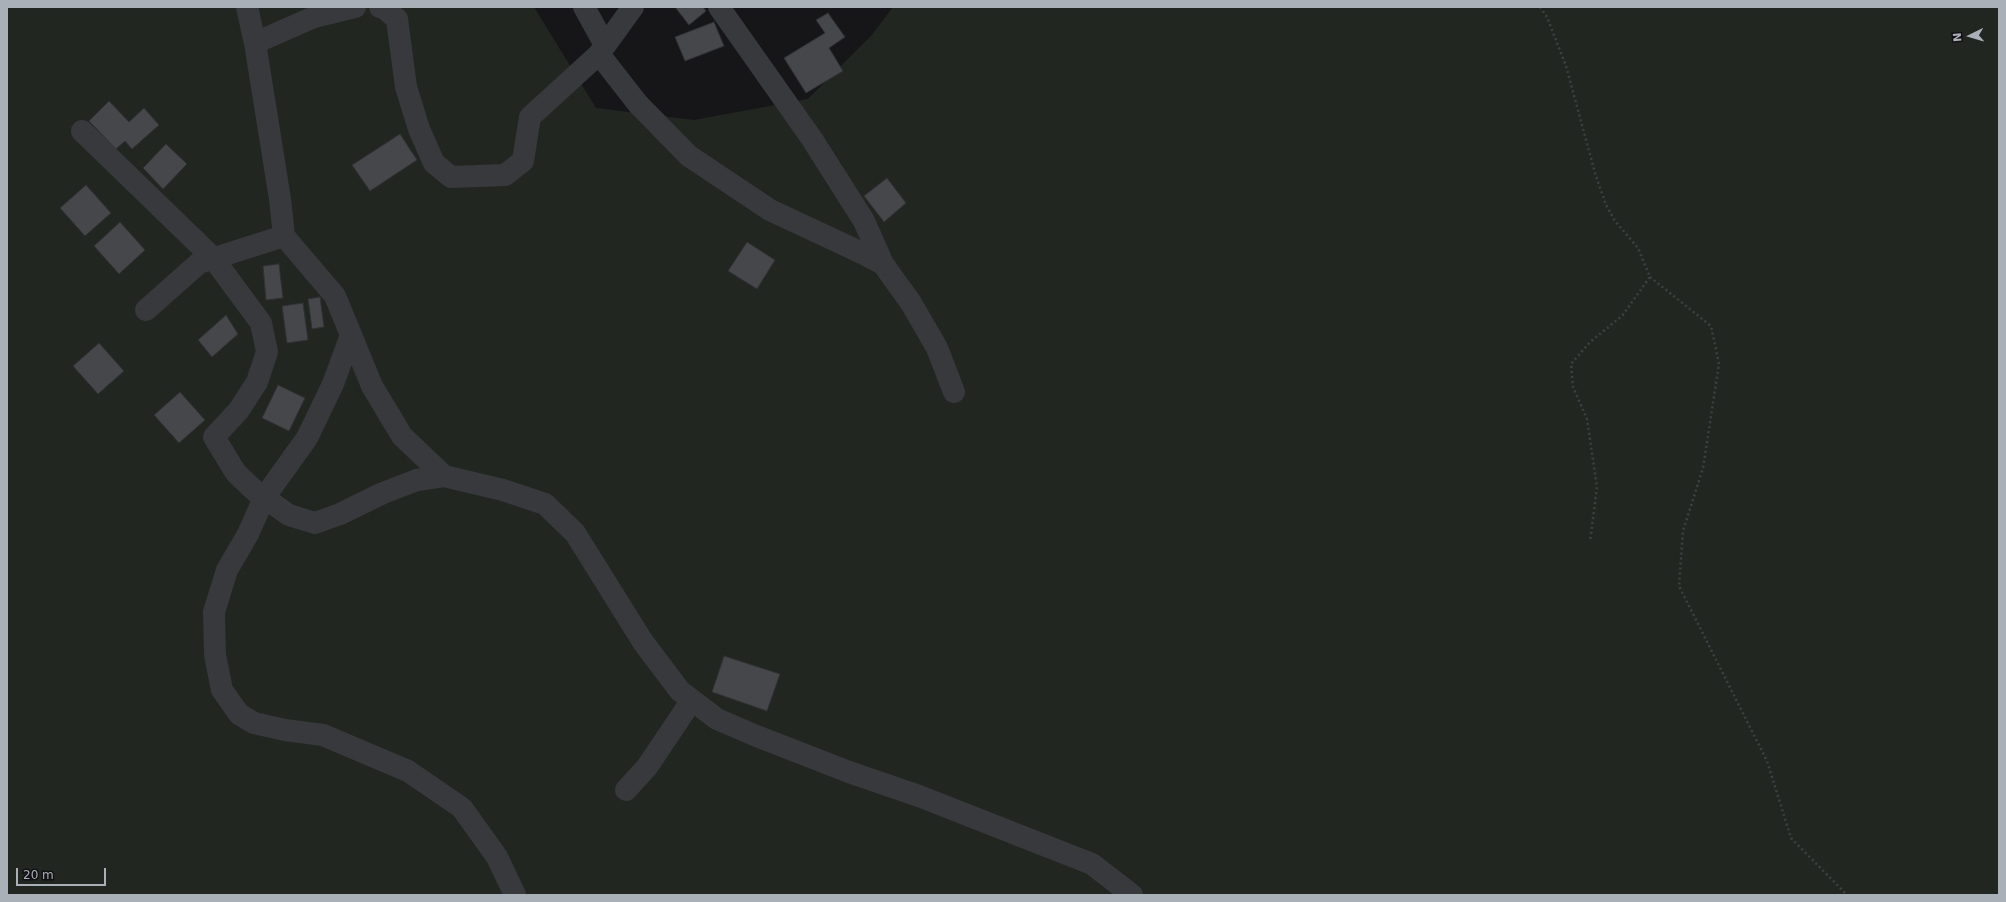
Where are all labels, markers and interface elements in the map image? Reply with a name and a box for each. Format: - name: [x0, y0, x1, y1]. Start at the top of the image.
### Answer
- north arrow: [1950, 16, 1990, 56]
- text: N: [1951, 32, 1964, 42]
- scale bar: [18, 860, 108, 886]
- text: 20 m: [23, 868, 54, 882]

